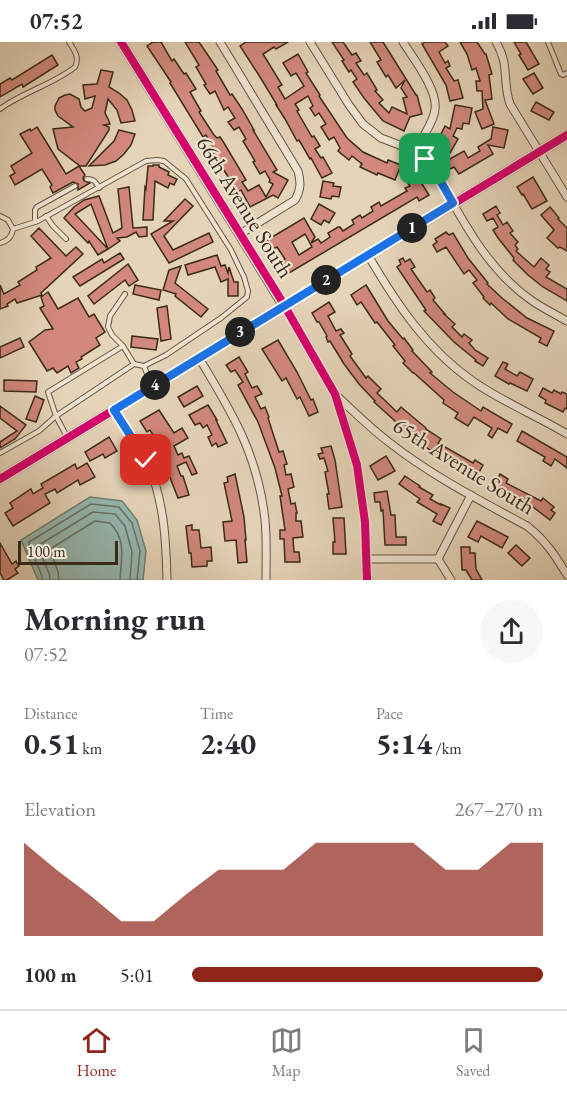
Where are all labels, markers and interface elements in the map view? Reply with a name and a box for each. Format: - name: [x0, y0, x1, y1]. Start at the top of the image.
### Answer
- text: 07:52: [30, 7, 83, 36]
- street label: 66th Avenue South: [190, 131, 300, 283]
- pin: [399, 133, 450, 184]
- icon: arrive: [408, 142, 441, 175]
- pin: 1: [397, 213, 427, 243]
- text: 1: [408, 217, 416, 238]
- pin: 2: [311, 265, 341, 295]
- text: 2: [322, 269, 330, 290]
- pin: 3: [225, 317, 255, 347]
- text: 3: [236, 321, 244, 342]
- pin: 4: [140, 370, 170, 400]
- text: 4: [151, 374, 159, 395]
- street label: 65th Avenue South: [388, 411, 540, 521]
- pin: [120, 434, 171, 485]
- icon: check: [129, 443, 162, 476]
- scale bar: [18, 538, 118, 566]
- text: 100 m: [27, 541, 66, 562]
- text: Morning run: [24, 597, 206, 640]
- button: share: [480, 600, 543, 663]
- text: 07:52: [24, 641, 67, 667]
- text: Distance: [24, 703, 77, 724]
- text: Time: [200, 703, 233, 724]
- text: Pace: [376, 703, 403, 724]
- text: 0.51: [24, 724, 79, 763]
- text: 2:40: [200, 724, 256, 763]
- text: 5:14: [376, 724, 432, 763]
- text: km: [79, 738, 102, 759]
- text: /km: [432, 738, 462, 759]
- text: Elevation: [24, 796, 96, 822]
- text: 267–270 m: [455, 796, 543, 822]
- text: 100 m: [24, 962, 77, 988]
- text: 5:01: [120, 962, 154, 988]
- tab: Home: [77, 1024, 116, 1081]
- tab: Map: [270, 1024, 303, 1081]
- tab: Saved: [456, 1024, 490, 1081]

